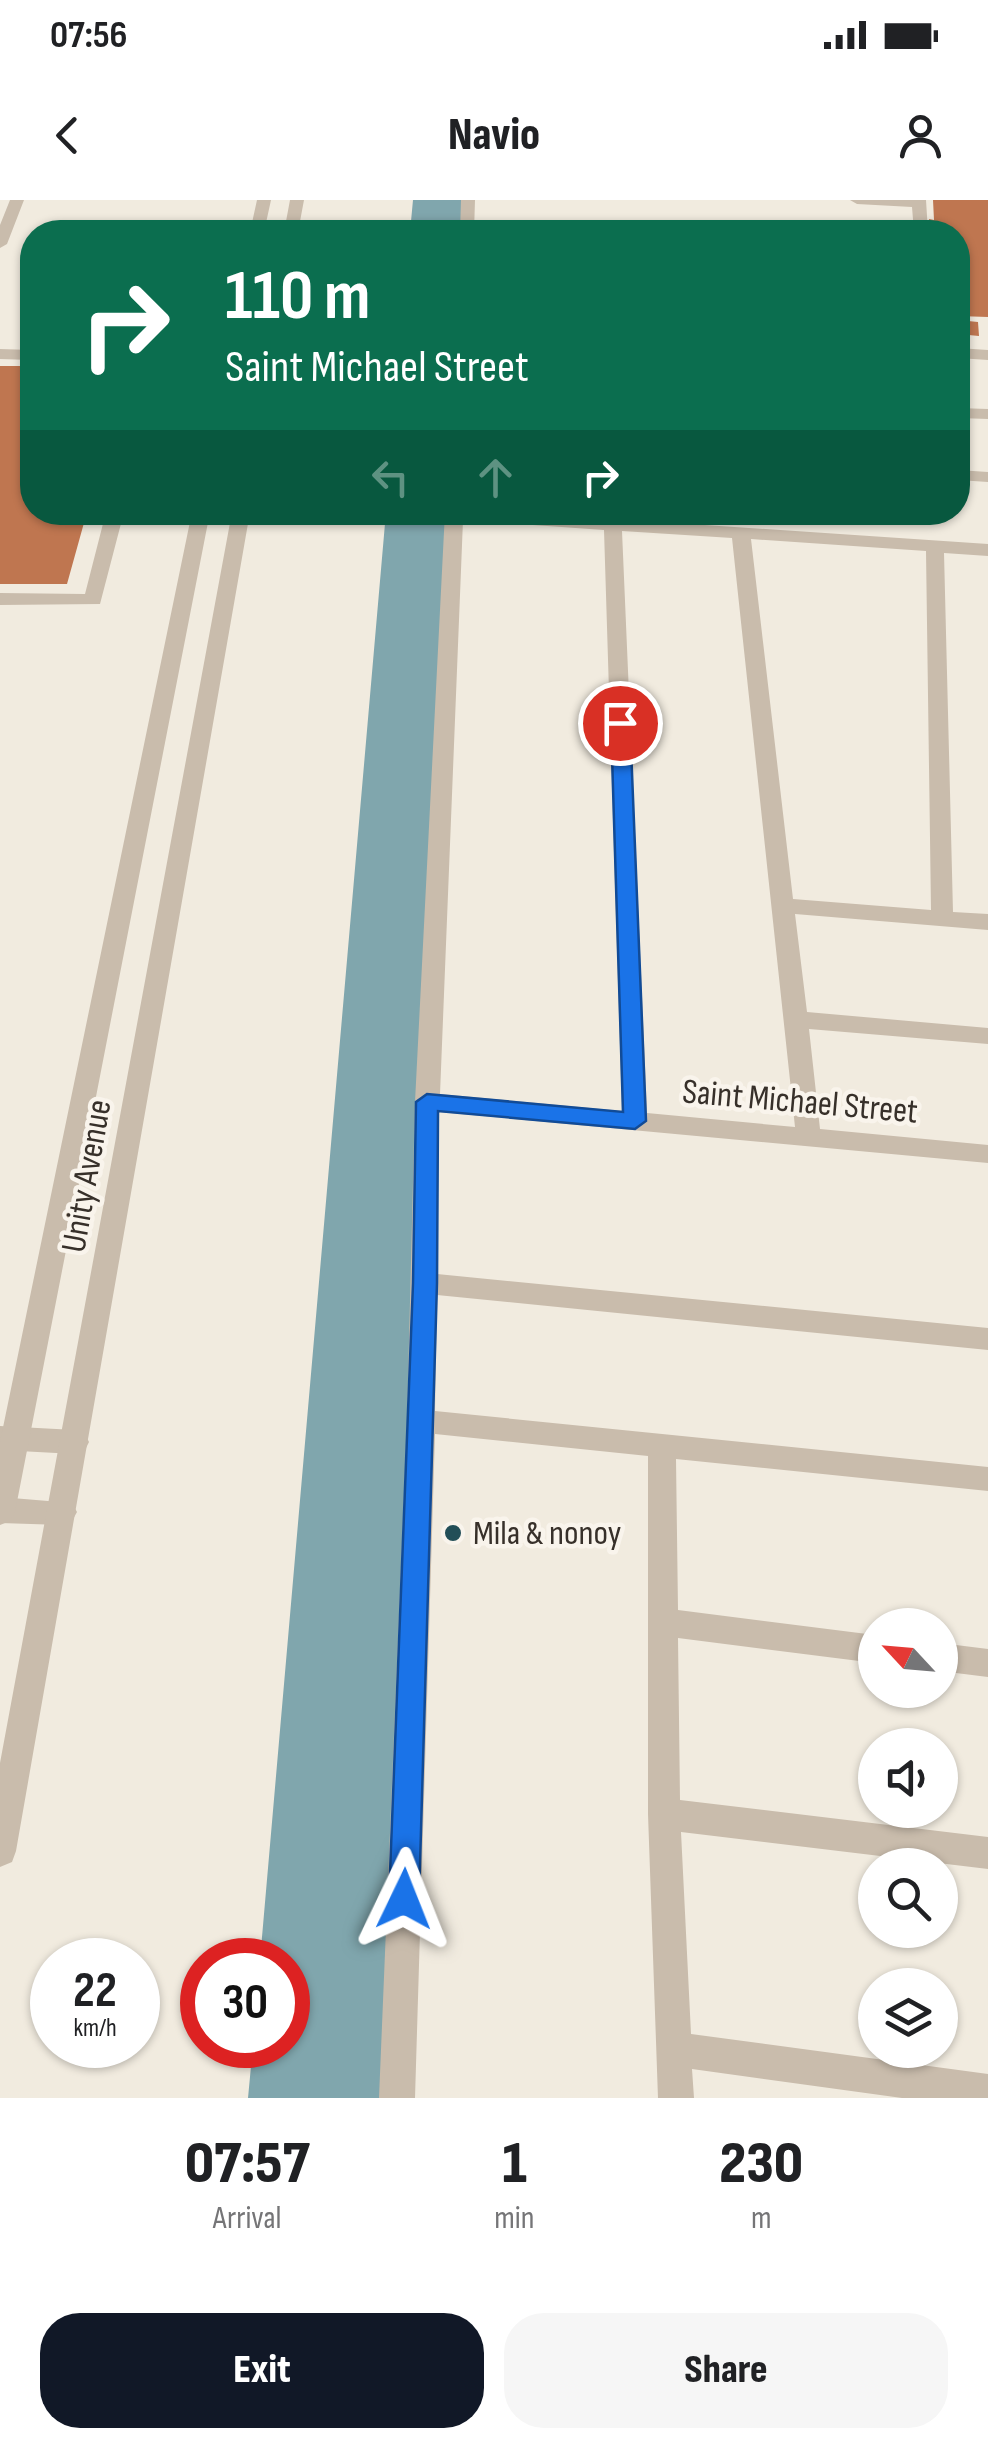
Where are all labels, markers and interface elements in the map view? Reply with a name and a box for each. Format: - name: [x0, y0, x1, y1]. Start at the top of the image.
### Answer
- text: 07:56: [50, 13, 128, 58]
- icon: back: [40, 108, 95, 163]
- text: Navio: [448, 108, 540, 163]
- icon: person: [893, 108, 948, 163]
- text: 110 m: [225, 255, 371, 339]
- icon: right: [60, 260, 190, 390]
- text: Saint Michael Street: [225, 340, 529, 395]
- icon: left: [363, 450, 418, 505]
- icon: ahead: [468, 450, 523, 505]
- icon: right: [573, 450, 628, 505]
- pin: [578, 681, 663, 766]
- icon: arrive: [593, 696, 648, 751]
- street label: Saint Michael Street: [680, 1070, 920, 1134]
- street label: Unity Avenue: [52, 1096, 122, 1256]
- place label: Mila & nonoy: [473, 1512, 621, 1555]
- marker: Mila & nonoy: [442, 1522, 464, 1544]
- north arrow: [858, 1608, 958, 1708]
- map controls: [858, 1608, 958, 2068]
- button: sound: [858, 1728, 958, 1828]
- position arrow: [352, 1847, 456, 1951]
- button: search: [858, 1848, 958, 1948]
- speed limit sign: 30: [180, 1938, 310, 2068]
- text: 22: [73, 1961, 117, 2021]
- button: layers: [858, 1968, 958, 2068]
- text: km/h: [73, 2013, 117, 2044]
- text: 07:57: [185, 2128, 310, 2200]
- text: 1: [502, 2128, 527, 2200]
- text: 230: [719, 2128, 803, 2200]
- text: Arrival: [213, 2199, 282, 2238]
- text: min: [494, 2199, 535, 2238]
- text: m: [751, 2199, 772, 2238]
- button: Exit: [40, 2313, 484, 2428]
- button: Share: [504, 2313, 948, 2428]

